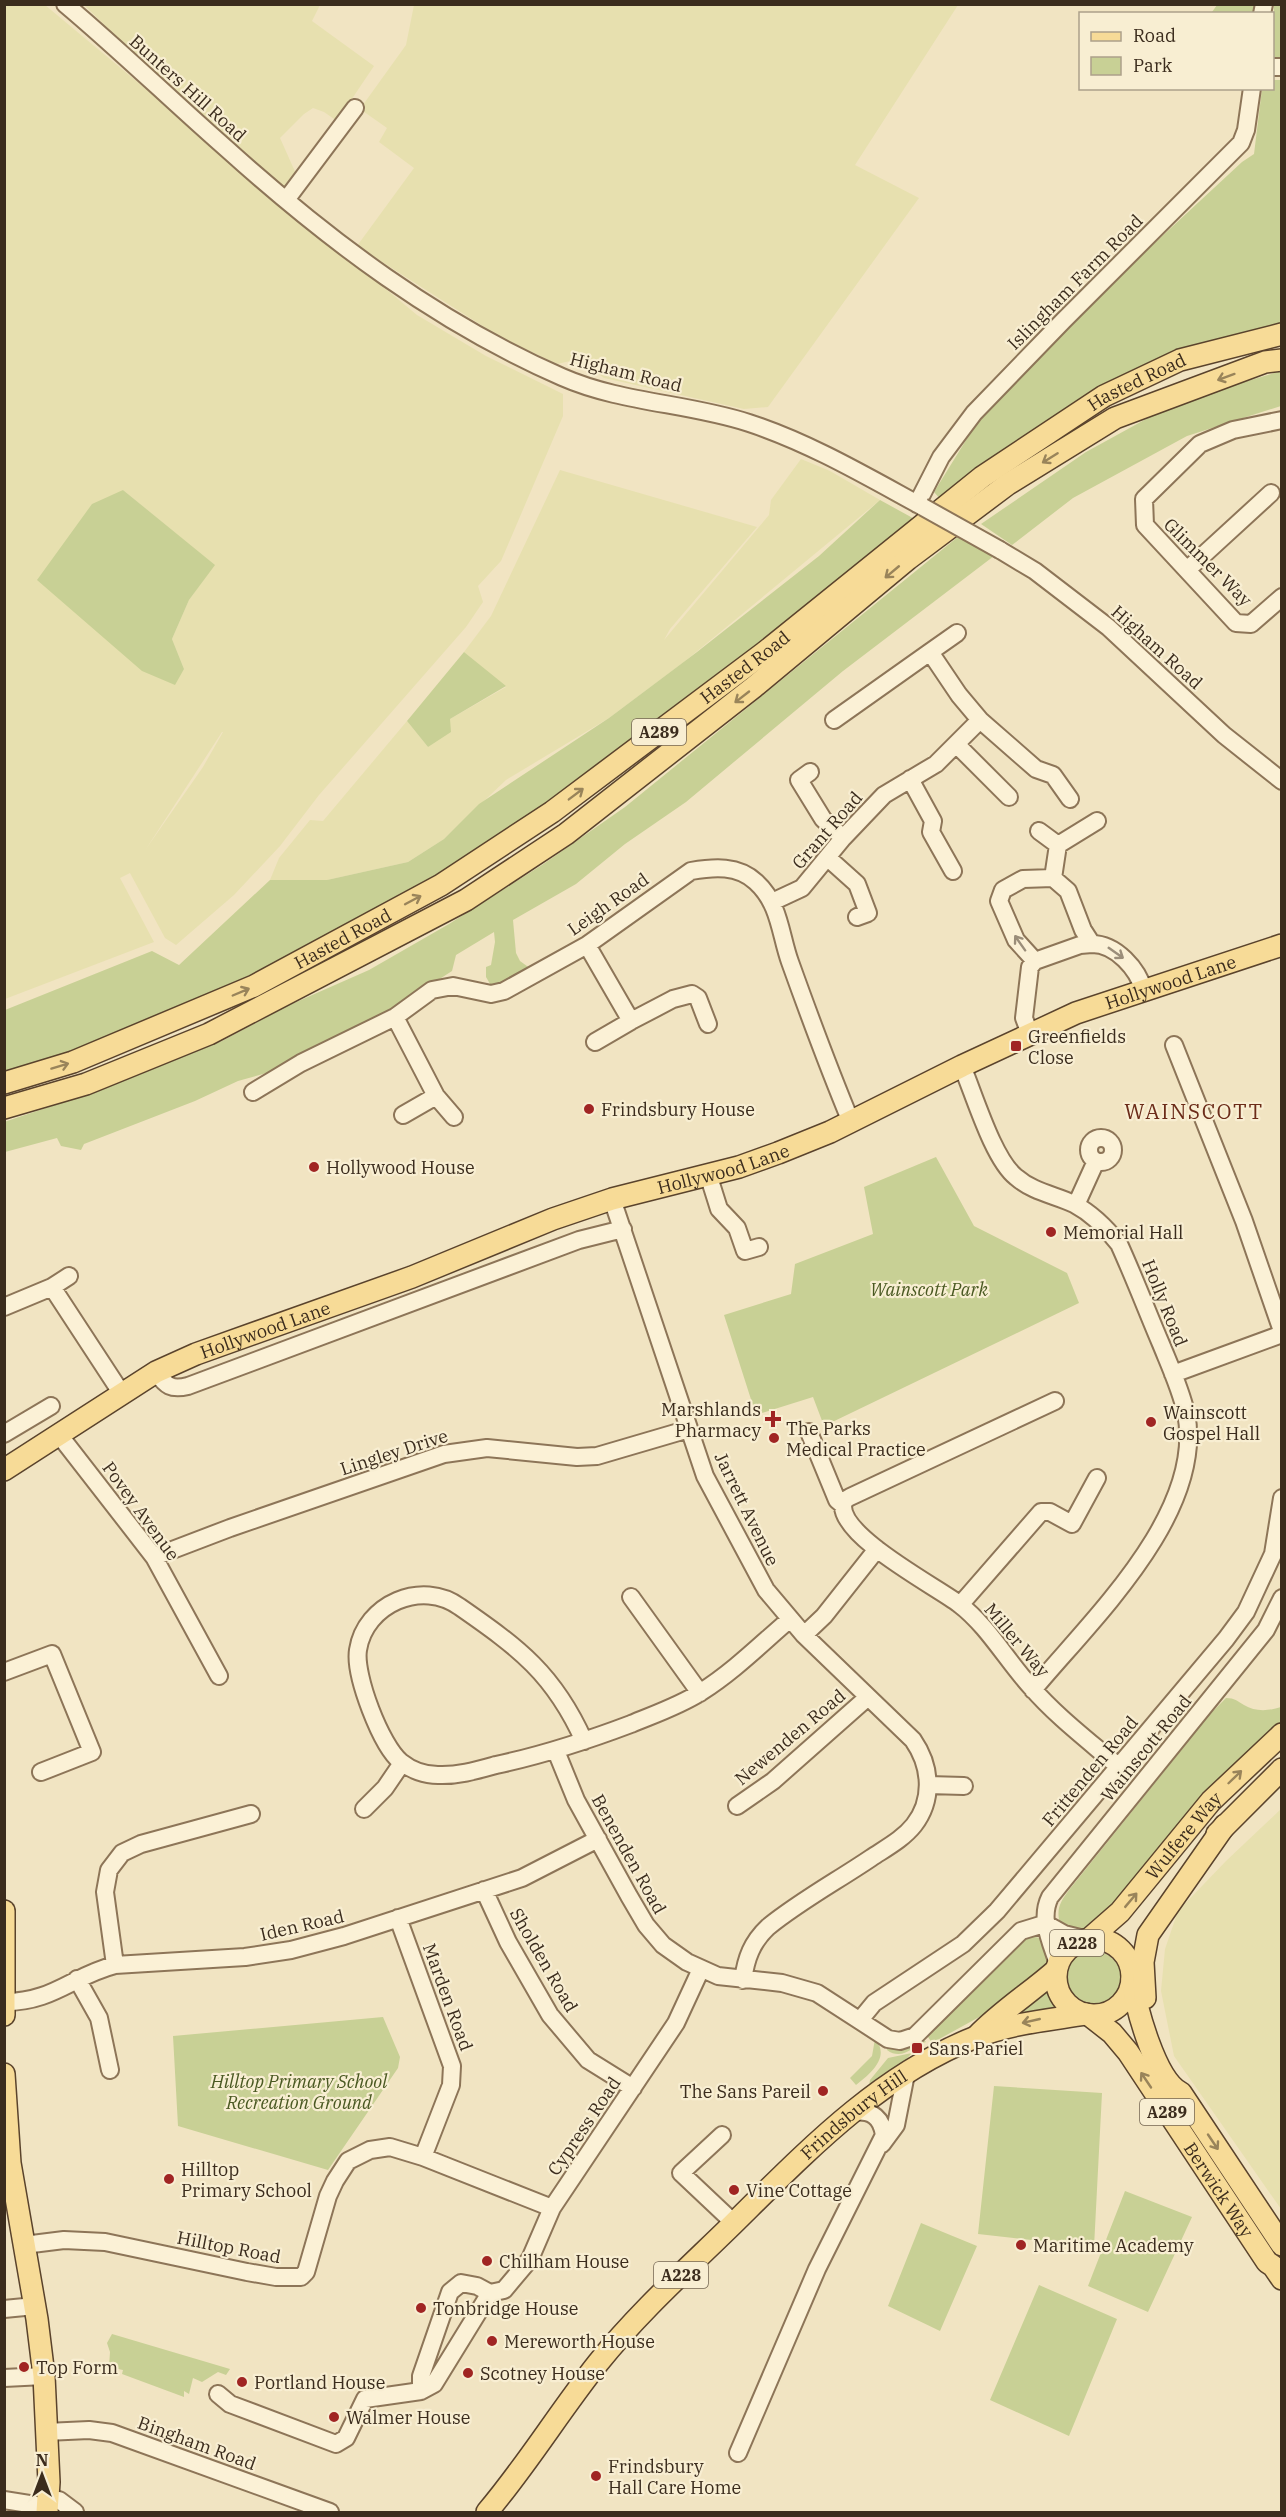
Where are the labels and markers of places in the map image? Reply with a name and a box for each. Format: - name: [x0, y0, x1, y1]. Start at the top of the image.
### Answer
- place label: Greenfields Close: [1028, 1025, 1126, 1069]
- marker: Greenfields Close: [1009, 1039, 1023, 1053]
- place label: Frindsbury House: [601, 1098, 755, 1121]
- marker: Frindsbury House: [582, 1102, 596, 1116]
- place label: Hollywood House: [326, 1156, 475, 1179]
- marker: Hollywood House: [307, 1160, 321, 1174]
- place label: Memorial Hall: [1063, 1221, 1184, 1244]
- marker: Memorial Hall: [1044, 1225, 1058, 1239]
- place label: Marshlands Pharmacy: [661, 1398, 761, 1442]
- place label: Wainscott Gospel Hall: [1163, 1401, 1260, 1445]
- marker: Marshlands Pharmacy: [766, 1412, 780, 1426]
- marker: Wainscott Gospel Hall: [1144, 1415, 1158, 1429]
- place label: The Parks Medical Practice: [786, 1417, 926, 1461]
- marker: The Parks Medical Practice: [767, 1431, 781, 1445]
- place label: Sans Pariel: [929, 2037, 1023, 2060]
- marker: Sans Pariel: [910, 2041, 924, 2055]
- place label: The Sans Pareil: [680, 2080, 811, 2103]
- marker: The Sans Pareil: [816, 2084, 830, 2098]
- place label: Hilltop Primary School: [181, 2158, 312, 2202]
- marker: Hilltop Primary School: [162, 2172, 176, 2186]
- place label: Vine Cottage: [746, 2179, 852, 2202]
- marker: Vine Cottage: [727, 2183, 741, 2197]
- place label: Maritime Academy: [1033, 2234, 1194, 2257]
- marker: Maritime Academy: [1014, 2238, 1028, 2252]
- place label: Chilham House: [499, 2250, 629, 2273]
- marker: Chilham House: [480, 2254, 494, 2268]
- place label: Tonbridge House: [433, 2297, 578, 2320]
- marker: Tonbridge House: [414, 2301, 428, 2315]
- place label: Mereworth House: [504, 2330, 655, 2353]
- marker: Mereworth House: [485, 2334, 499, 2348]
- place label: Top Form: [36, 2356, 118, 2379]
- marker: Top Form: [17, 2360, 31, 2374]
- place label: Scotney House: [480, 2362, 605, 2385]
- marker: Scotney House: [461, 2366, 475, 2380]
- place label: Portland House: [254, 2371, 385, 2394]
- marker: Portland House: [235, 2375, 249, 2389]
- place label: Walmer House: [346, 2406, 470, 2429]
- marker: Walmer House: [327, 2410, 341, 2424]
- place label: Frindsbury Hall Care Home: [608, 2455, 741, 2499]
- marker: Frindsbury Hall Care Home: [589, 2469, 603, 2483]

